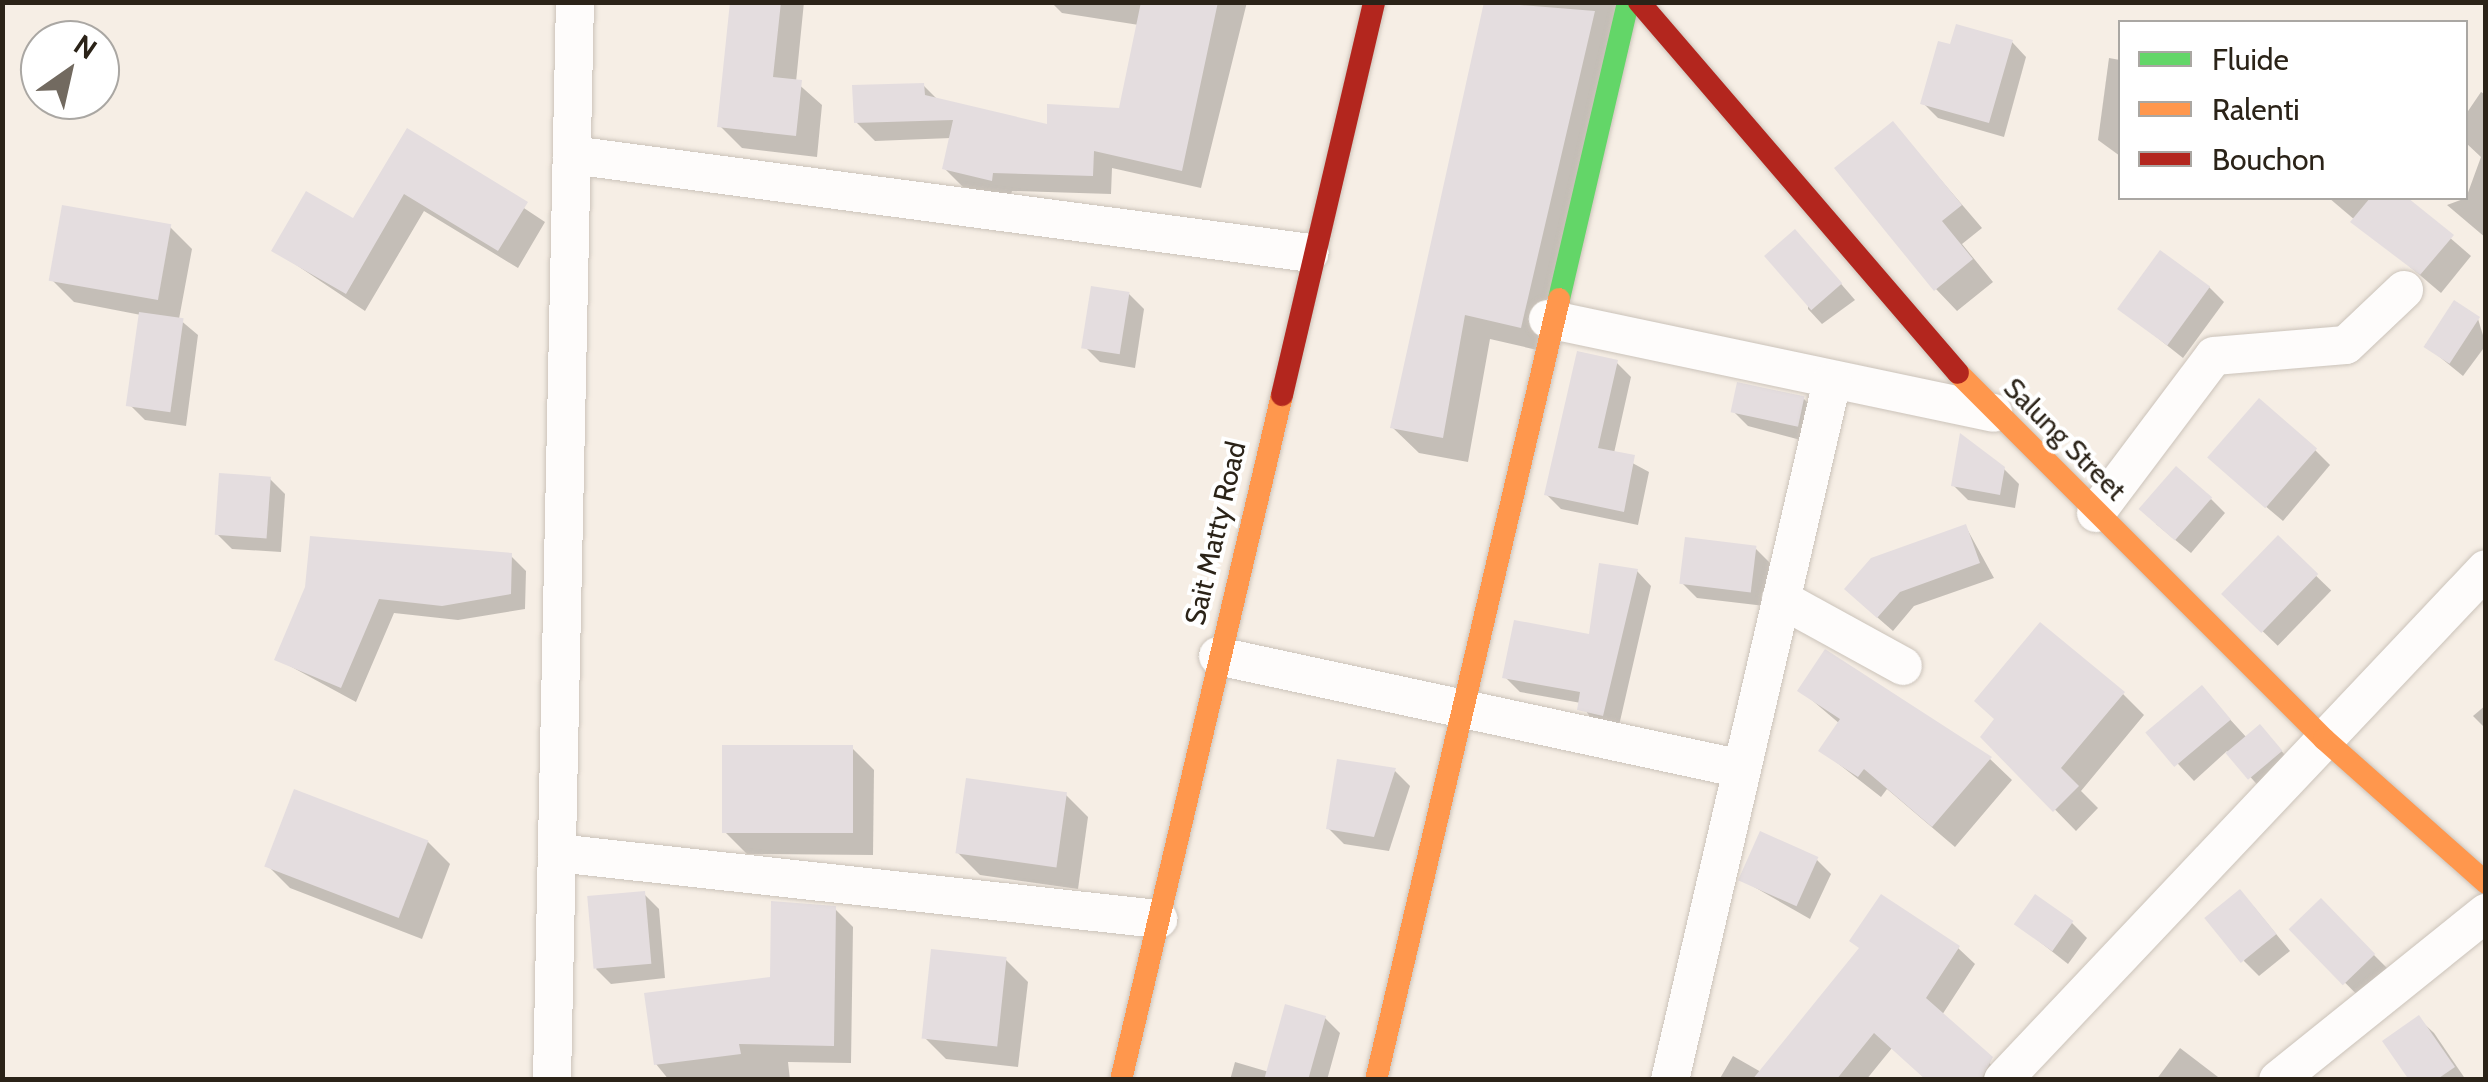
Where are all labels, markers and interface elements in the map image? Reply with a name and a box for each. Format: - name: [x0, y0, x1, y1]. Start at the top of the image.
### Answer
- north arrow: [20, 20, 120, 120]
- legend: [2118, 20, 2468, 200]
- text: N: [68, 27, 103, 66]
- text: Fluide: [2212, 41, 2289, 78]
- text: Ralenti: [2212, 91, 2300, 128]
- text: Bouchon: [2212, 141, 2325, 178]
- street label: Salung Street: [1997, 371, 2133, 507]
- street label: Sait Matty Road: [1178, 438, 1252, 628]

